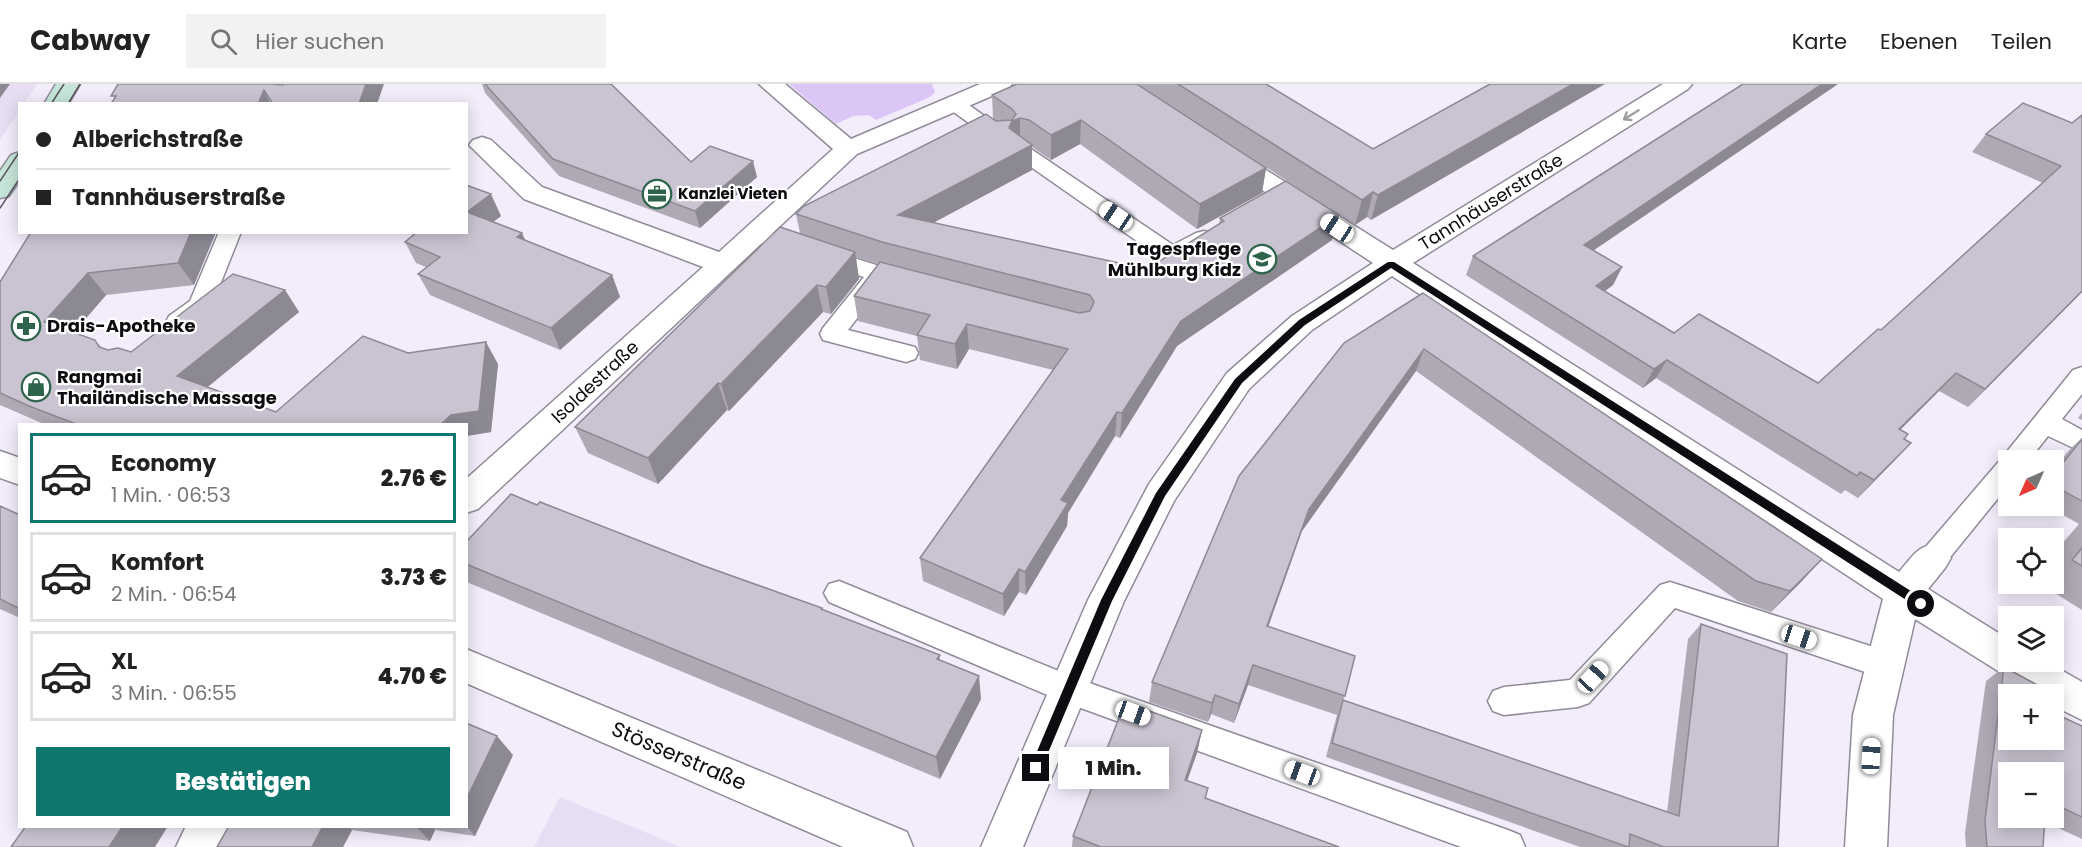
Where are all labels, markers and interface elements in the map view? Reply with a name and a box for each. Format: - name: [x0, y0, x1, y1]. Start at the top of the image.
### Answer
- search box: [186, 14, 606, 68]
- text: Cabway: [30, 21, 150, 60]
- icon: search: [207, 25, 240, 58]
- text: Hier suchen: [255, 26, 384, 57]
- text: Karte: [1792, 27, 1847, 56]
- text: Ebenen: [1880, 27, 1958, 56]
- text: Teilen: [1991, 27, 2052, 56]
- one-way arrow: [1623, 109, 1640, 121]
- text: Alberichstraße: [72, 124, 243, 155]
- street label: Tannhäuserstraße: [1414, 147, 1568, 256]
- office icon: Kanzlei Vieten: [641, 178, 673, 210]
- text: Tannhäuserstraße: [72, 182, 285, 213]
- place label: Kanzlei Vieten: [678, 183, 788, 204]
- car: [1096, 198, 1136, 234]
- car: [1317, 211, 1357, 245]
- place label: Tagespflege Mühlburg Kidz: [1108, 236, 1241, 282]
- school or university icon: Tagespflege Mühlburg Kidz: [1246, 243, 1278, 275]
- pharmacy icon: Drais-Apotheke: [10, 310, 42, 342]
- place label: Drais-Apotheke: [47, 313, 196, 338]
- street label: Isoldestraße: [545, 335, 644, 429]
- place label: Rangmai Thailändische Massage: [57, 364, 277, 410]
- shop icon: Rangmai Thailändische Massage: [20, 371, 52, 403]
- text: Economy: [111, 448, 216, 479]
- north arrow: [1998, 450, 2064, 516]
- map controls: [1998, 450, 2064, 828]
- icon: car: [39, 451, 93, 505]
- text: 2.76 €: [381, 463, 447, 494]
- text: 1 Min. · 06:53: [111, 481, 231, 509]
- button: locate: [1998, 528, 2064, 594]
- text: Komfort: [111, 547, 204, 578]
- icon: car: [39, 550, 93, 604]
- text: 3.73 €: [380, 562, 447, 593]
- text: 2 Min. · 06:54: [111, 580, 237, 608]
- route start: [1907, 590, 1934, 617]
- button: layers: [1998, 606, 2064, 672]
- car: [1779, 623, 1819, 651]
- text: XL: [111, 646, 137, 677]
- icon: car: [39, 649, 93, 703]
- car: [1574, 658, 1612, 696]
- text: 4.70 €: [378, 661, 447, 692]
- text: 3 Min. · 06:55: [111, 679, 237, 707]
- button: +: [1998, 684, 2064, 750]
- car: [1113, 698, 1153, 728]
- street label: Stösserstraße: [607, 714, 751, 797]
- car: [1861, 738, 1881, 774]
- button: Bestätigen: [36, 747, 450, 816]
- callout: 1 Min.: [1057, 747, 1168, 789]
- route end: [1022, 754, 1049, 781]
- text: 1 Min.: [1085, 754, 1142, 782]
- car: [1282, 758, 1322, 788]
- button: −: [1998, 762, 2064, 828]

